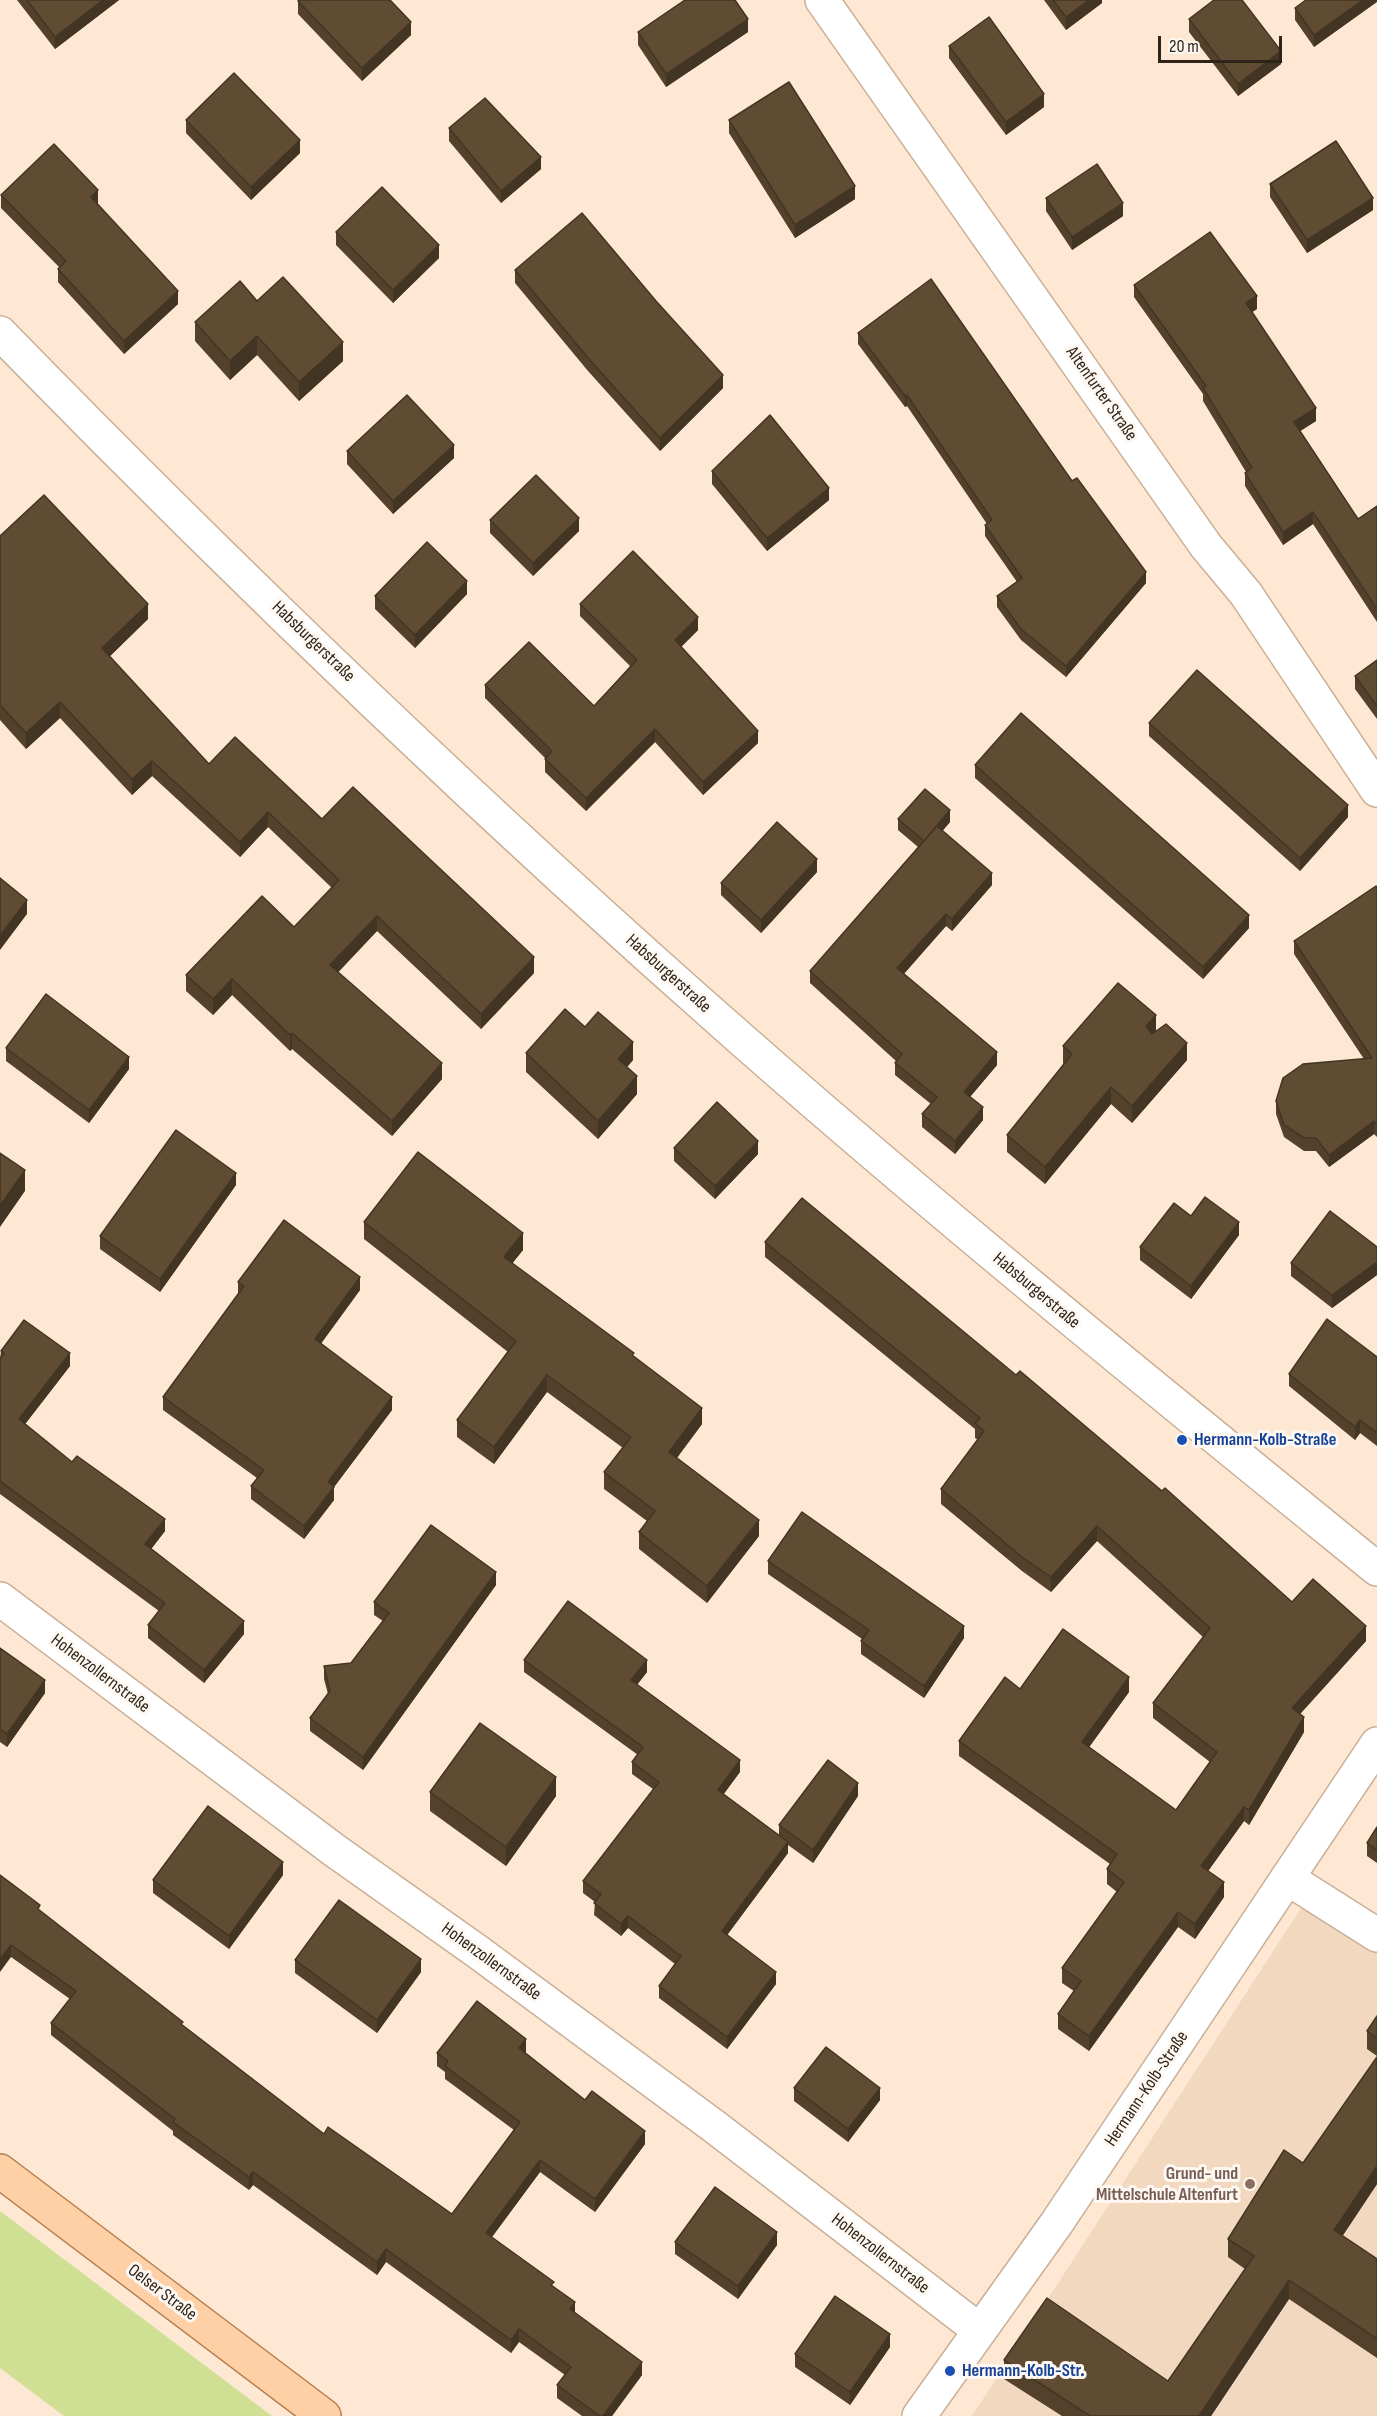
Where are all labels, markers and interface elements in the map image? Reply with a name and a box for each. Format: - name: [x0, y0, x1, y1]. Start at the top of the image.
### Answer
- scale bar: [1161, 24, 1286, 62]
- text: 20 m: [1169, 36, 1199, 57]
- street label: Altenfurter Straße: [1061, 343, 1141, 445]
- street label: Habsburgerstraße: [267, 597, 359, 687]
- street label: Habsburgerstraße: [621, 930, 715, 1018]
- street label: Habsburgerstraße: [988, 1248, 1084, 1334]
- place label: Hermann-Kolb-Straße: [1194, 1429, 1336, 1451]
- marker: Hermann-Kolb-Straße: [1175, 1433, 1189, 1447]
- street label: Hohenzollernstraße: [46, 1630, 154, 1718]
- street label: Hohenzollernstraße: [437, 1918, 545, 2006]
- street label: Hermann-Kolb-Straße: [1100, 2027, 1194, 2151]
- place label: Grund- und Mittelschule Altenfurt: [1096, 2163, 1238, 2206]
- marker: Grund- und Mittelschule Altenfurt: [1243, 2177, 1257, 2191]
- street label: Hohenzollernstraße: [827, 2209, 933, 2299]
- street label: Oelser Straße: [123, 2260, 201, 2326]
- place label: Hermann-Kolb-Str.: [962, 2360, 1084, 2382]
- marker: Hermann-Kolb-Str.: [943, 2364, 957, 2378]

